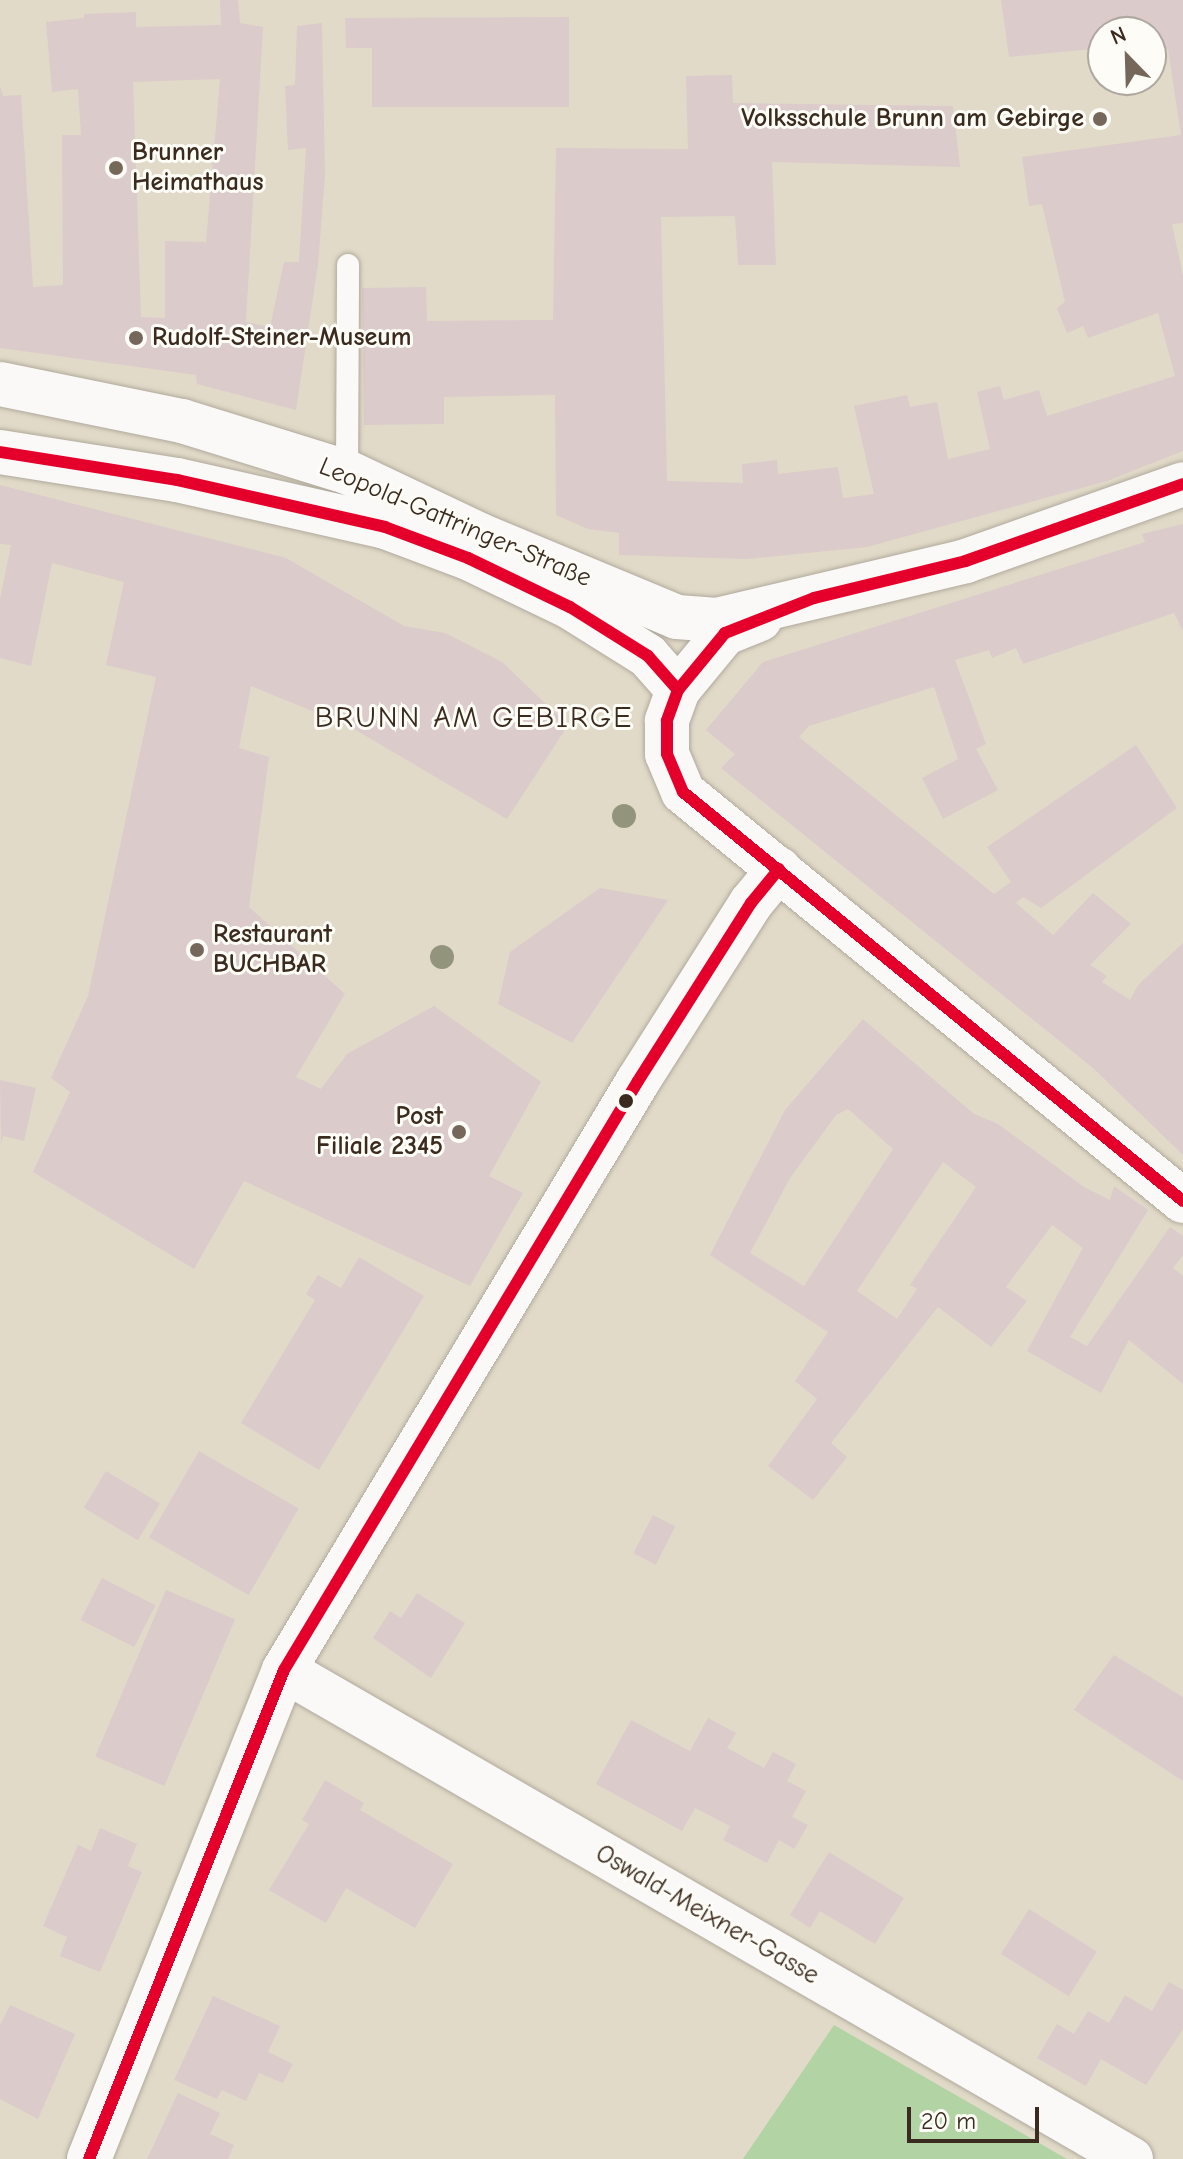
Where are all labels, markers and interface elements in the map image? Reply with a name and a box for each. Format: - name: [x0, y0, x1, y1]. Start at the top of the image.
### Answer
- north arrow: [1087, 16, 1167, 96]
- text: N: [1107, 21, 1130, 51]
- place label: Volksschule Brunn am Gebirge: [741, 103, 1084, 135]
- marker: Volksschule Brunn am Gebirge: [1091, 110, 1109, 128]
- place label: Brunner Heimathaus: [132, 137, 264, 198]
- marker: Brunner Heimathaus: [107, 159, 125, 177]
- place label: Rudolf-Steiner-Museum: [152, 322, 411, 354]
- marker: Rudolf-Steiner-Museum: [127, 329, 145, 347]
- street label: Leopold-Gattringer-Straße: [314, 451, 596, 595]
- district label: BRUNN AM GEBIRGE: [315, 700, 633, 736]
- place label: Restaurant BUCHBAR: [213, 919, 332, 980]
- marker: Restaurant BUCHBAR: [188, 941, 206, 959]
- unlabelled marker: [618, 1093, 634, 1109]
- place label: Post Filiale 2345: [316, 1101, 443, 1162]
- marker: Post Filiale 2345: [450, 1123, 468, 1141]
- street label: Oswald-Meixner-Gasse: [590, 1838, 824, 1992]
- scale bar: [911, 2091, 1043, 2141]
- text: 20 m: [921, 2107, 976, 2135]

